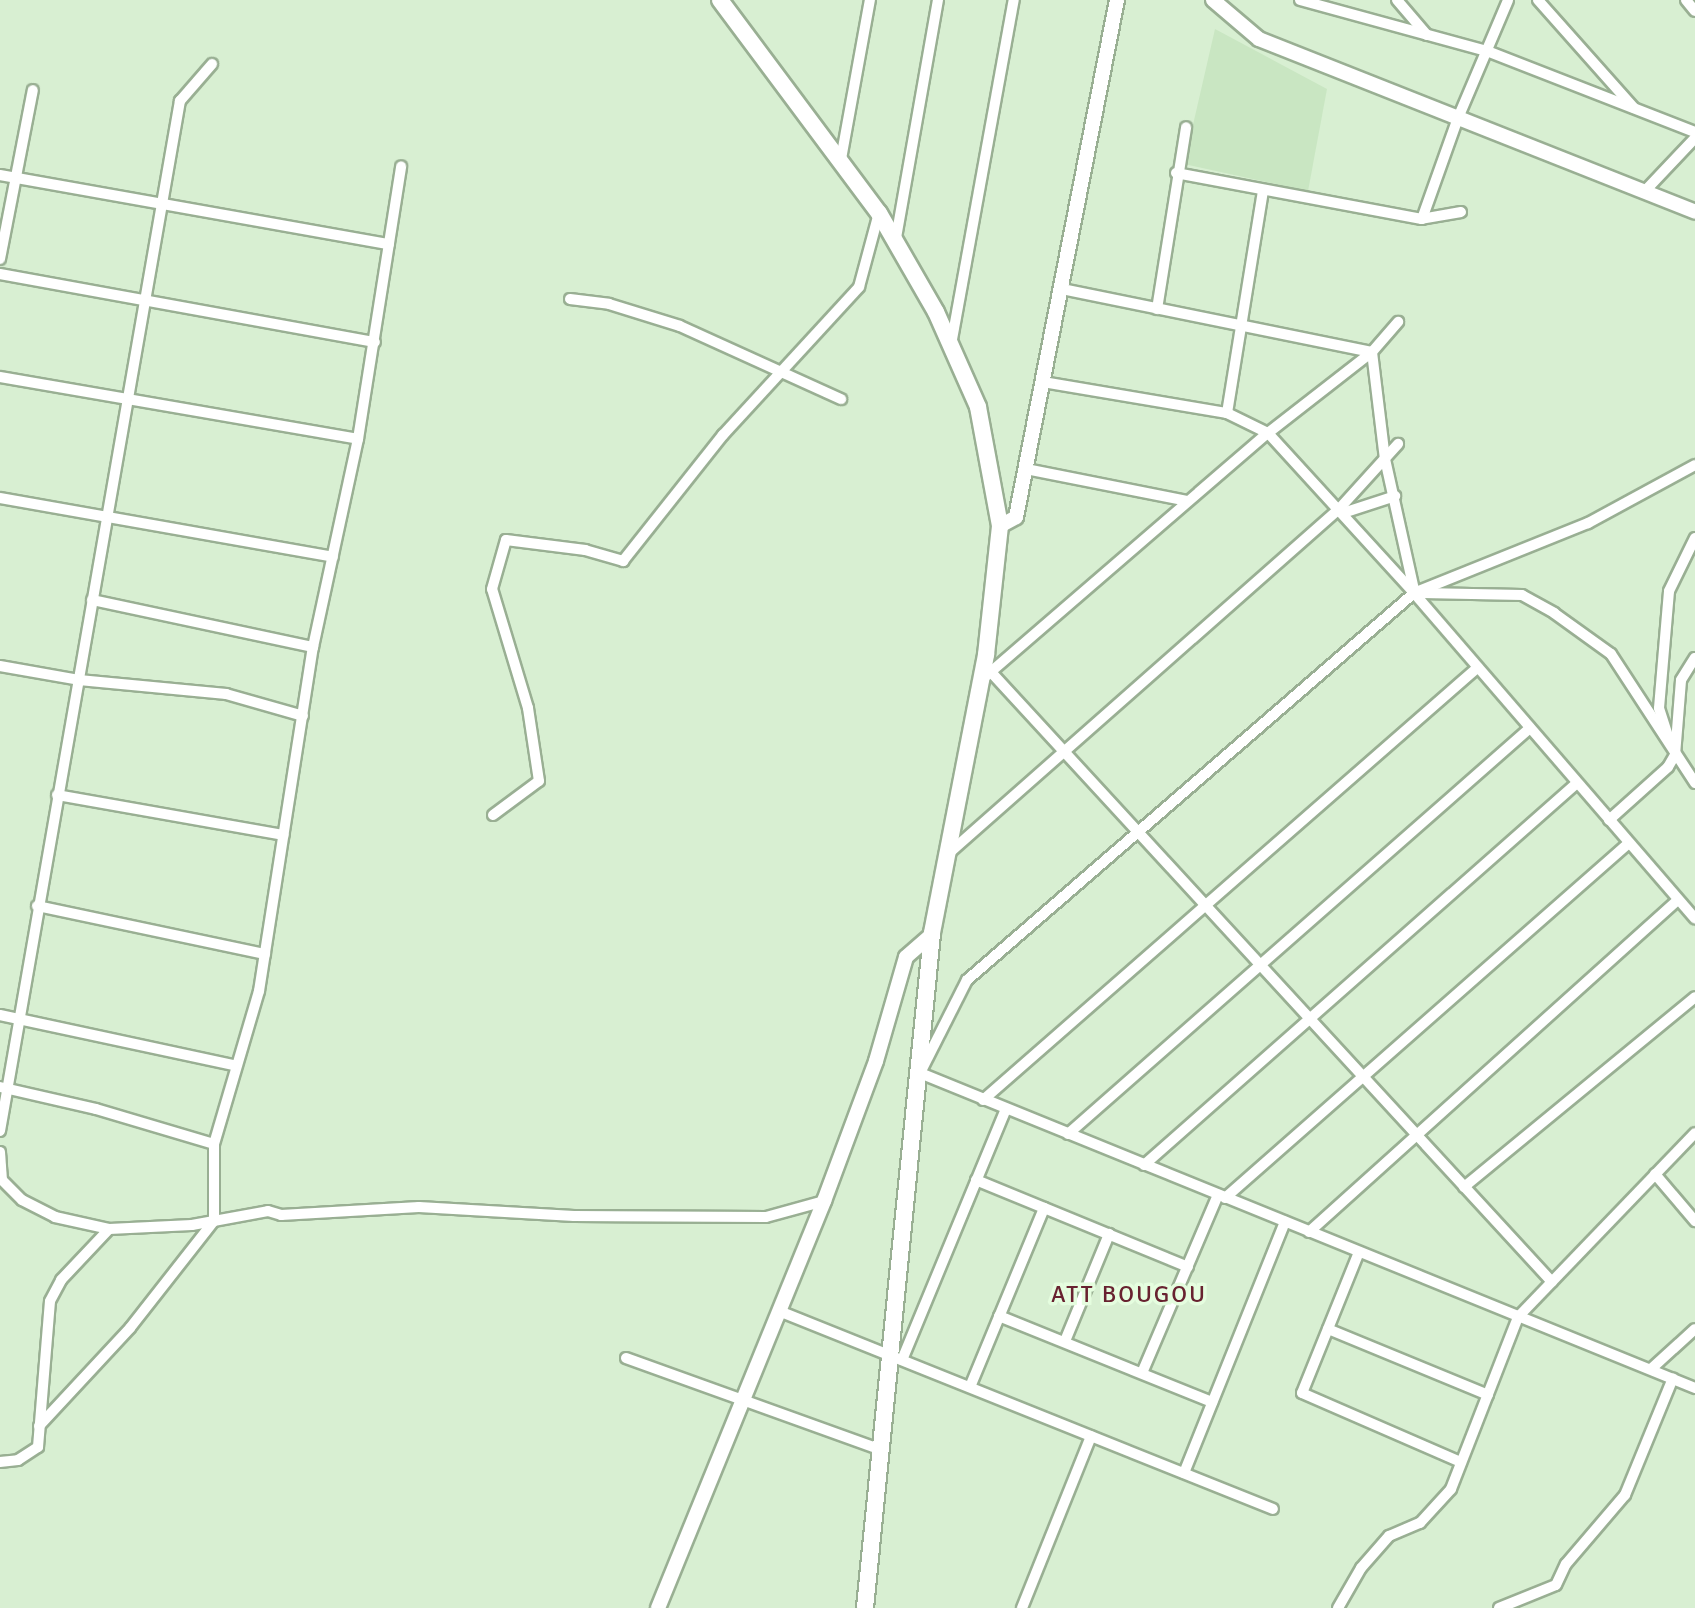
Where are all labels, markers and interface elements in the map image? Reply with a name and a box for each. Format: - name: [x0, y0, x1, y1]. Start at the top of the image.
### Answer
- district label: ATT BOUGOU: [1052, 1281, 1206, 1309]

